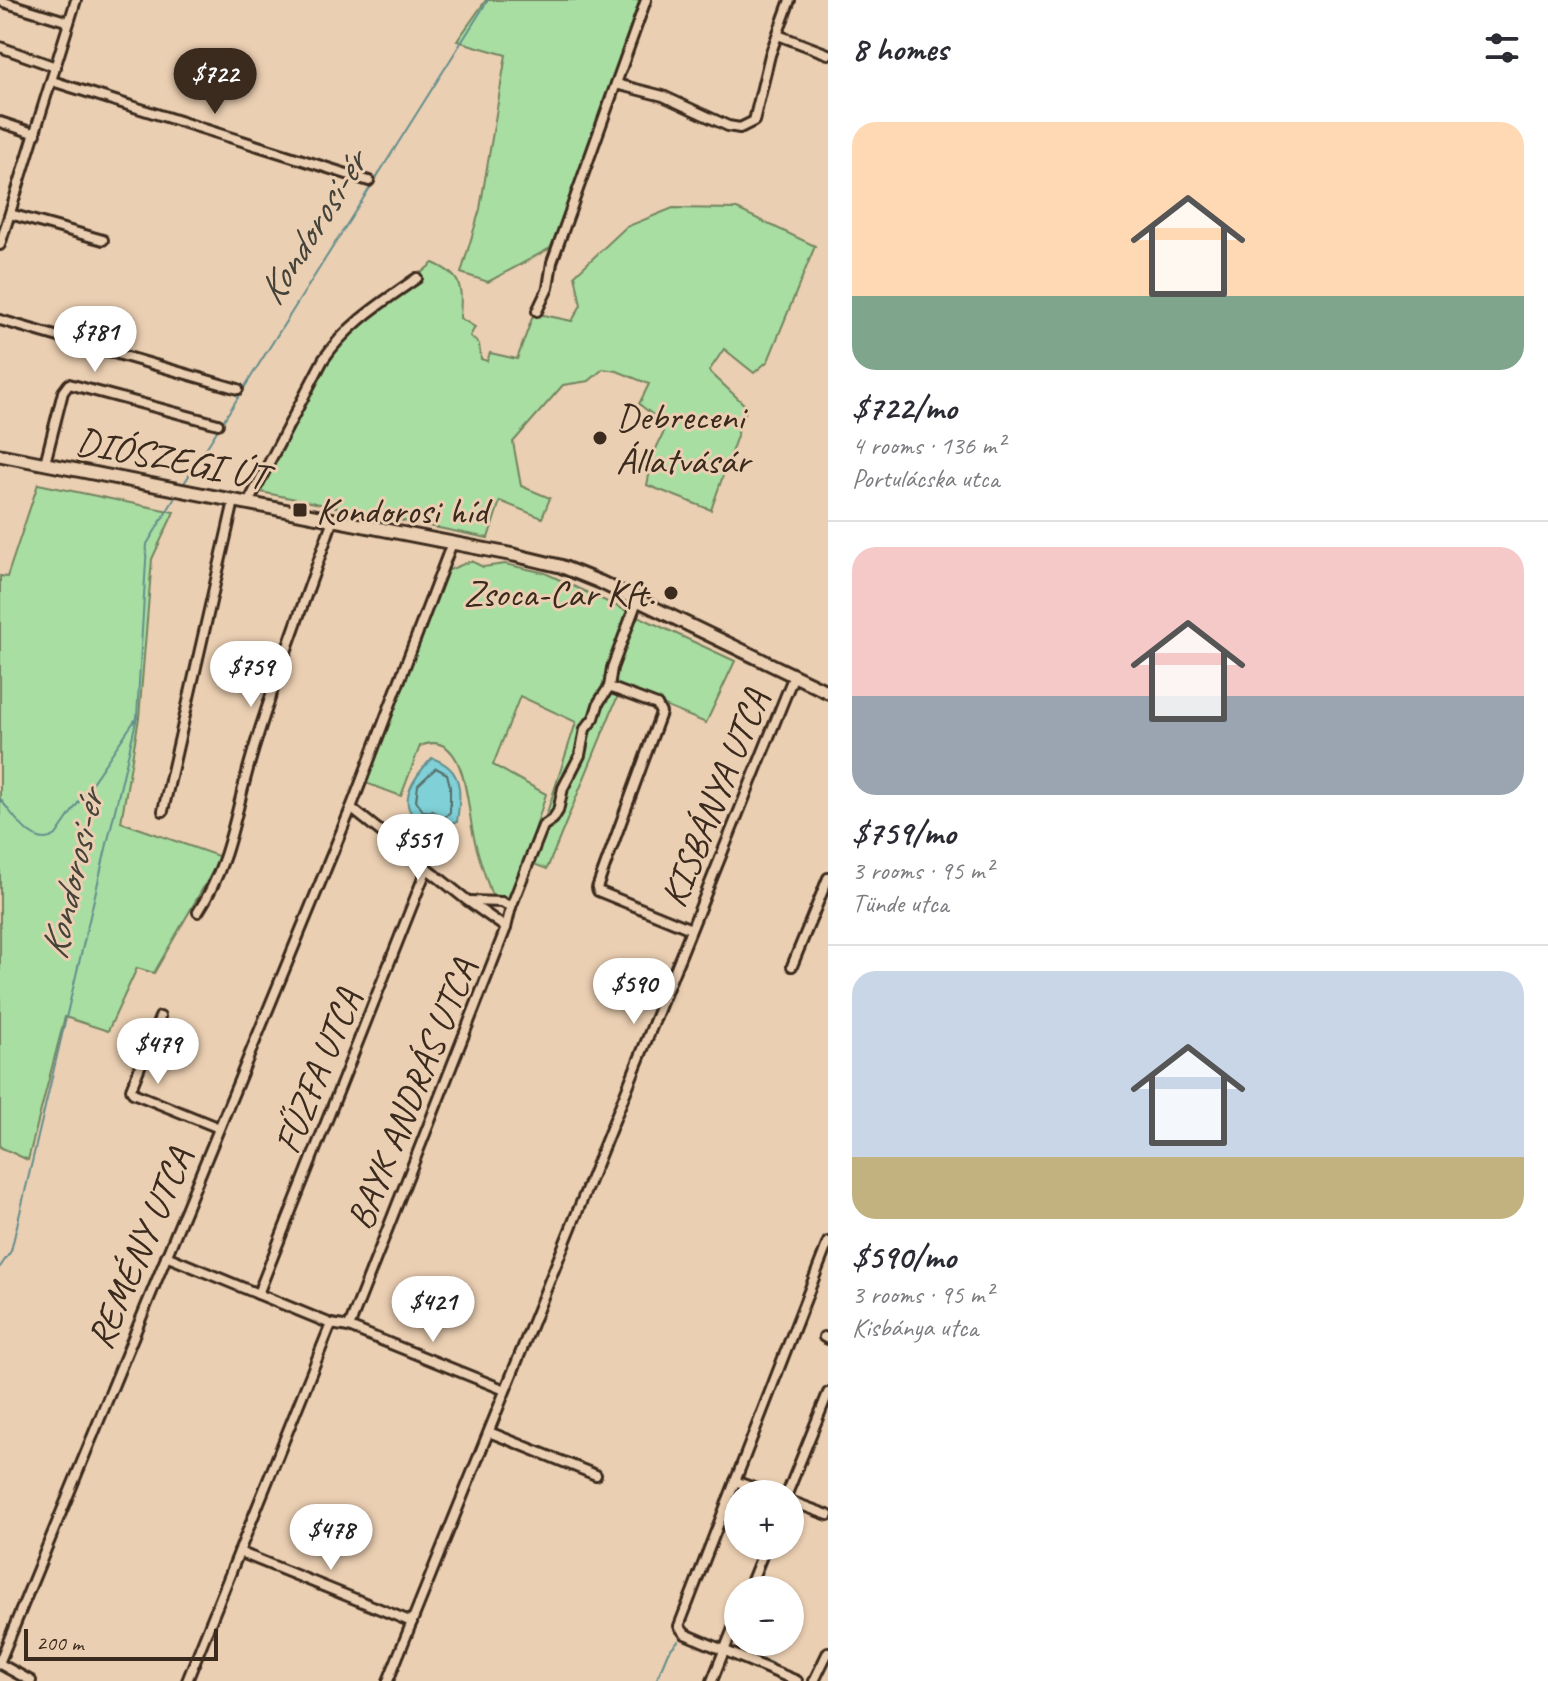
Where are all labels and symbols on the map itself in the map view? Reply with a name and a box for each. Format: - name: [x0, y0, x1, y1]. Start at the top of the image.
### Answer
- pin: $722: [168, 48, 262, 116]
- water label: Kondorosi-ér: [246, 137, 382, 314]
- pin: $781: [48, 306, 142, 374]
- place label: Debreceni Állatvásár: [616, 393, 754, 484]
- street label: DIÓSZEGI ÚT: [72, 417, 279, 501]
- marker: Debreceni Állatvásár: [591, 429, 609, 447]
- place label: Kondorosi híd: [316, 487, 494, 534]
- marker: Kondorosi híd: [291, 501, 309, 519]
- place label: Zsoca-Car Kft.: [463, 570, 655, 617]
- marker: Zsoca-Car Kft.: [662, 584, 680, 602]
- pin: $759: [204, 641, 298, 709]
- street label: KISBÁNYA UTCA: [650, 682, 780, 914]
- water label: Kondorosi-ér: [28, 779, 117, 964]
- pin: $551: [371, 814, 465, 882]
- street label: BAYK ANDRÁS UTCA: [336, 951, 487, 1236]
- pin: $590: [587, 958, 681, 1026]
- street label: FŰZFA UTCA: [263, 981, 372, 1160]
- pin: $479: [111, 1018, 205, 1086]
- street label: REMÉNY UTCA: [76, 1140, 203, 1356]
- pin: $421: [386, 1276, 480, 1344]
- pin: $478: [284, 1504, 378, 1572]
- scale bar: [24, 1625, 218, 1661]

